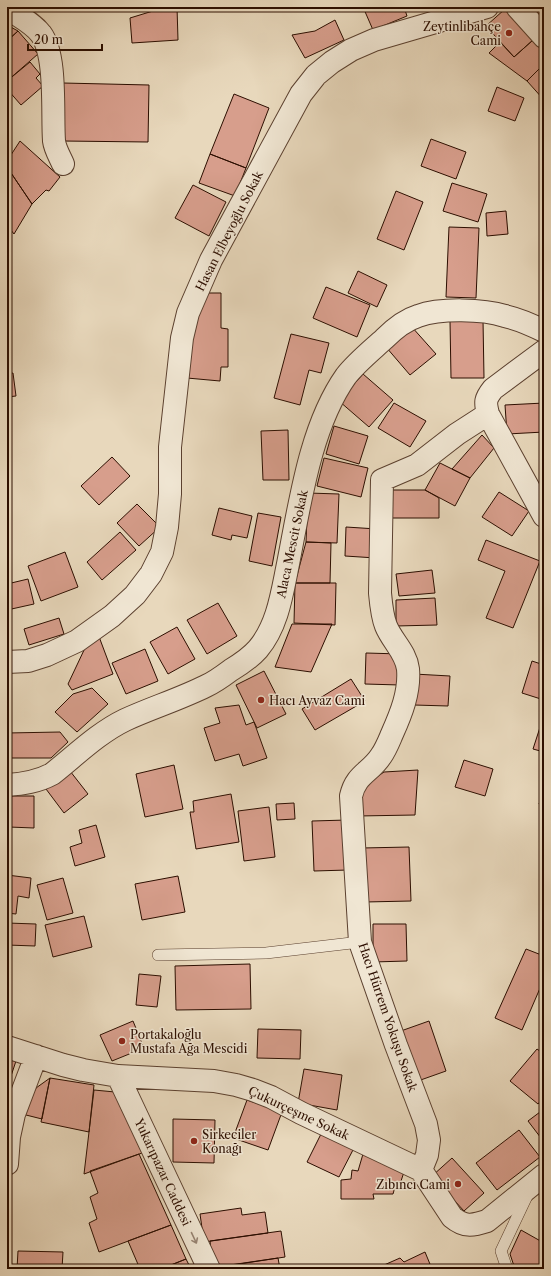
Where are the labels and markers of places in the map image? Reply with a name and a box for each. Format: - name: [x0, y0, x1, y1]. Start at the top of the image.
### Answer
- place label: Zeytinlibahçe Cami: [423, 19, 501, 48]
- marker: Zeytinlibahçe Cami: [504, 28, 514, 38]
- place label: Hacı Ayvaz Cami: [269, 693, 366, 708]
- marker: Hacı Ayvaz Cami: [256, 695, 266, 705]
- place label: Portakaloğlu Mustafa Ağa Mescidi: [130, 1027, 248, 1056]
- marker: Portakaloğlu Mustafa Ağa Mescidi: [117, 1036, 127, 1046]
- place label: Sirkeciler Konağı: [202, 1127, 256, 1156]
- marker: Sirkeciler Konağı: [189, 1136, 199, 1146]
- place label: Zıbıncı Cami: [376, 1177, 450, 1192]
- marker: Zıbıncı Cami: [453, 1179, 463, 1189]

